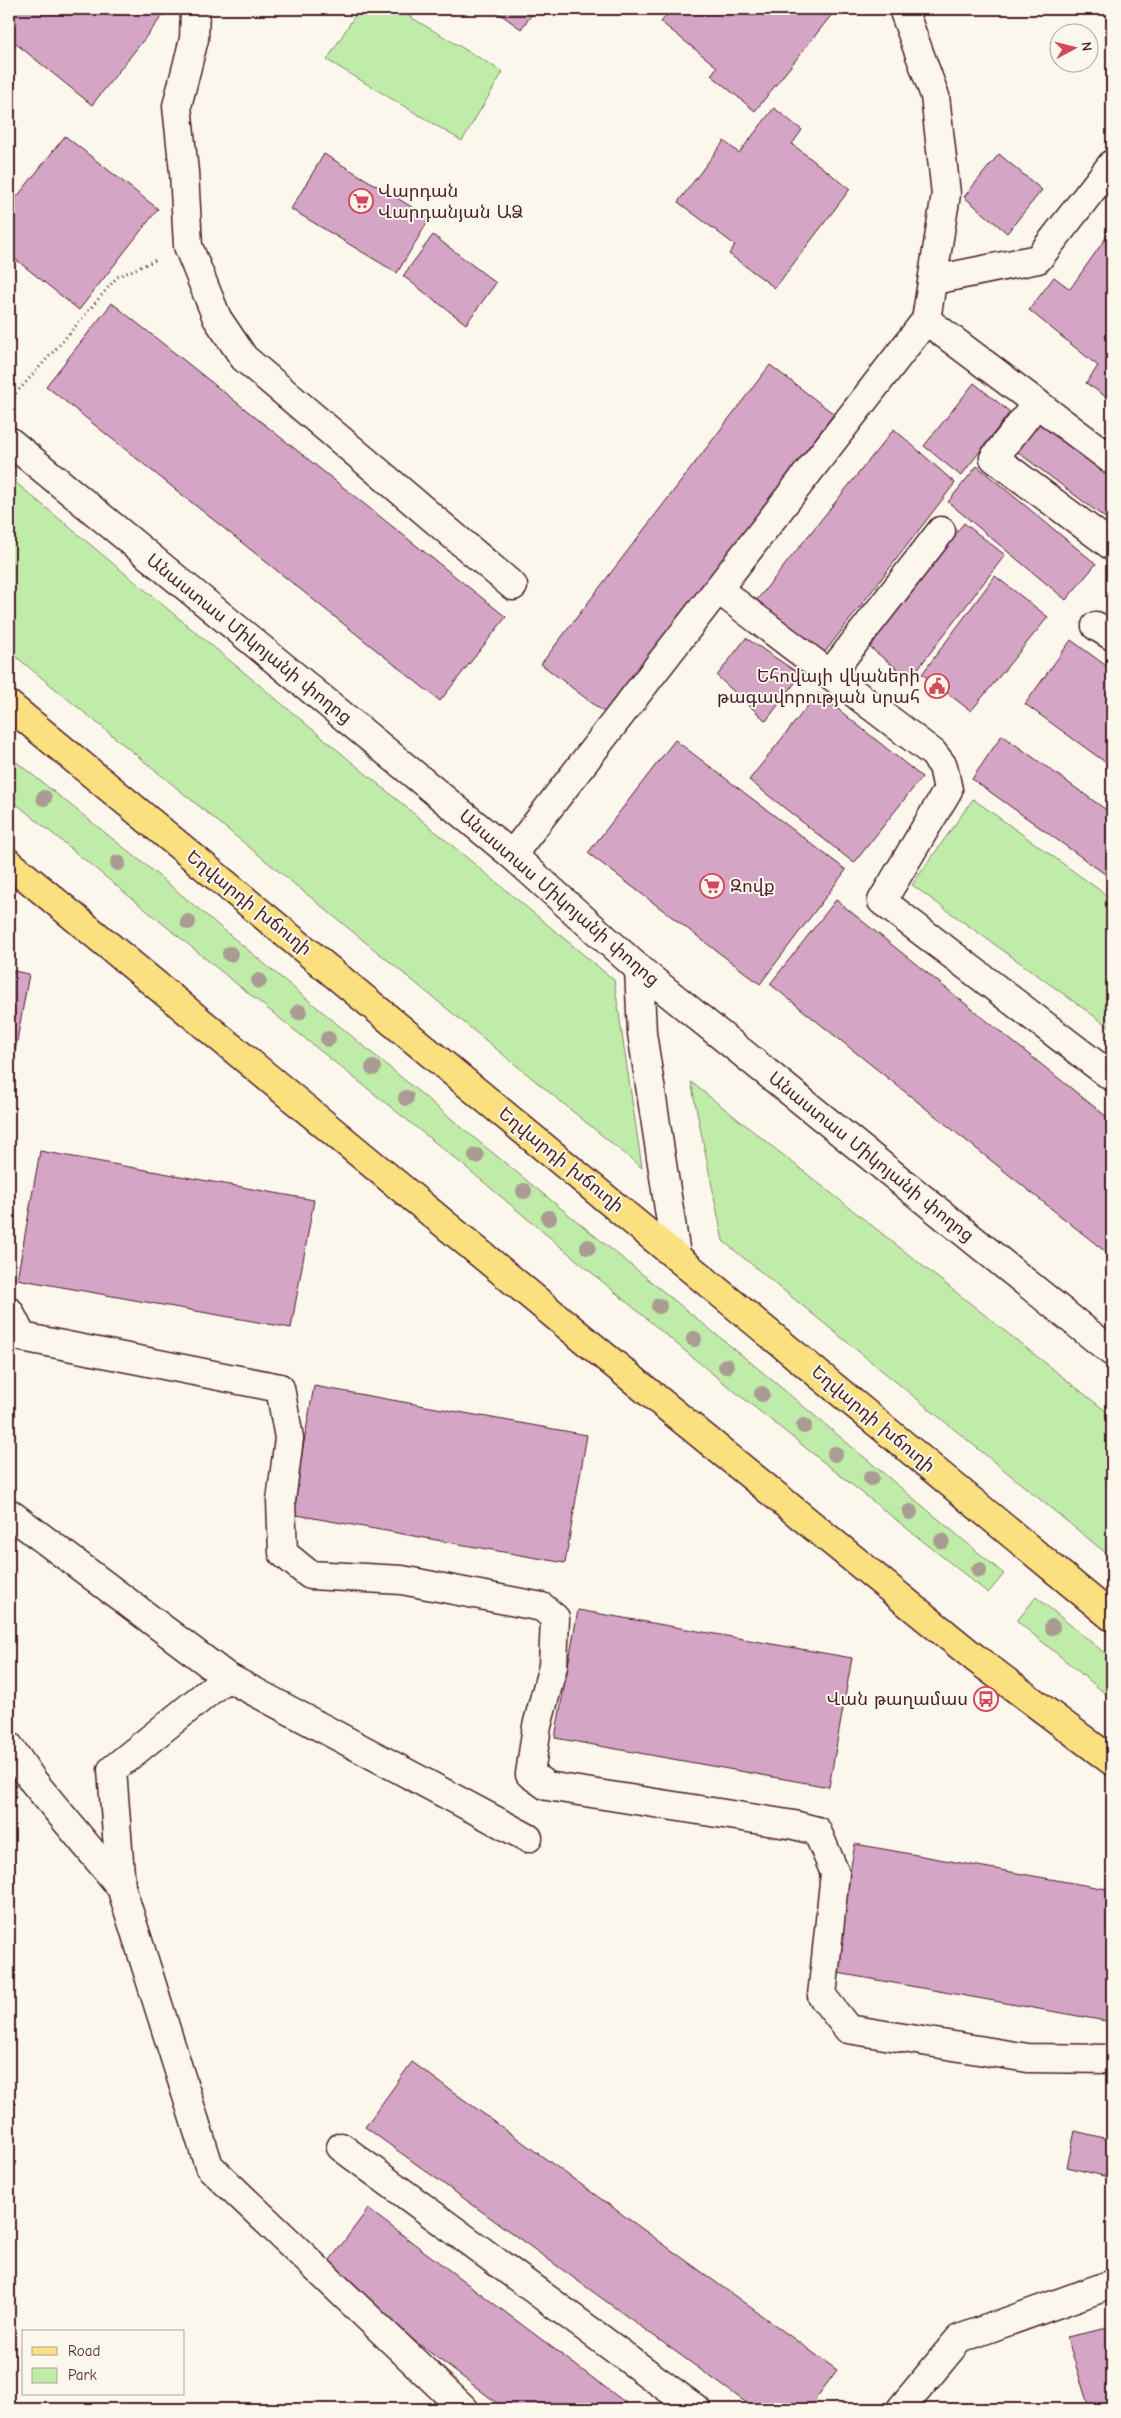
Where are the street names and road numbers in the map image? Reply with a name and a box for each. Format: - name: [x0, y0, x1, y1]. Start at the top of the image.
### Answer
- street label: Անաստաս Միկոյանի փողոց: [142, 550, 356, 728]
- street label: Անաստաս Միկոյանի փողոց: [455, 805, 663, 991]
- street label: Եղվարդի խճուղի: [182, 846, 316, 960]
- street label: Անաստաս Միկոյանի փողոց: [764, 1068, 978, 1246]
- street label: Եղվարդի խճուղի: [494, 1103, 628, 1217]
- street label: Եղվարդի խճուղի: [807, 1361, 939, 1477]

